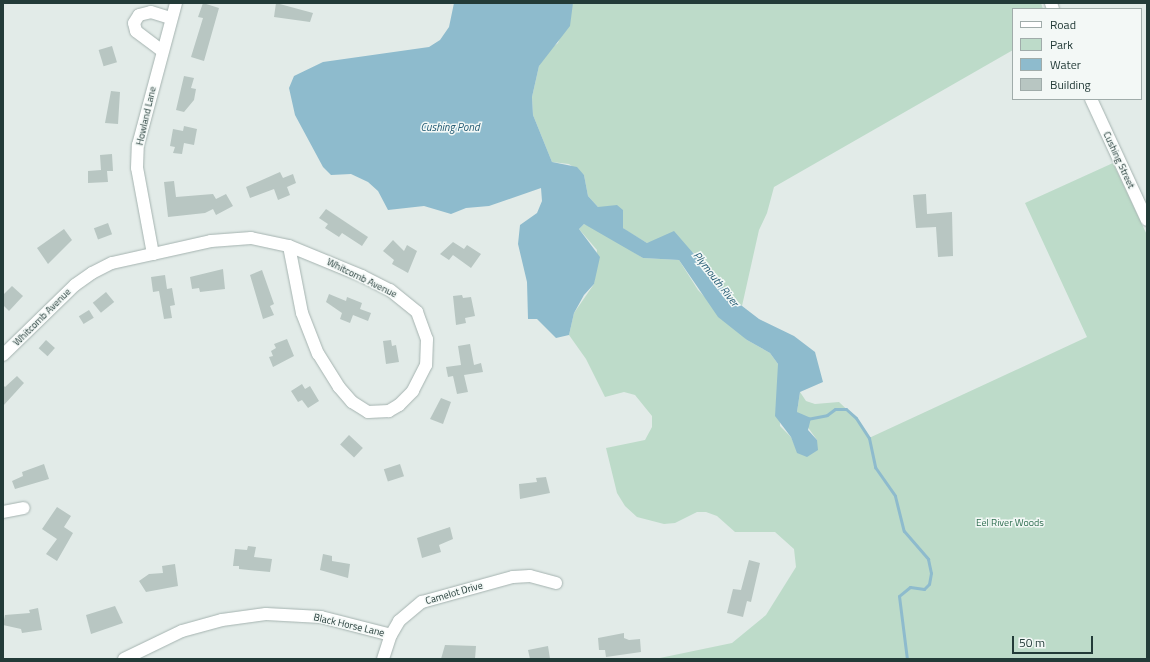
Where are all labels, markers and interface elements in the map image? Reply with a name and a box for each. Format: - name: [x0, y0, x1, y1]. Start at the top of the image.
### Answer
- legend: [1012, 8, 1142, 100]
- text: Road: [1050, 15, 1076, 34]
- text: Park: [1050, 35, 1073, 54]
- text: Water: [1050, 55, 1081, 74]
- text: Building: [1050, 75, 1091, 94]
- street label: Howland Lane: [133, 85, 159, 147]
- water label: Cushing Pond: [421, 120, 479, 134]
- street label: Cushing Street: [1101, 130, 1137, 190]
- water label: Plymouth River: [690, 249, 742, 309]
- street label: Whitcomb Avenue: [325, 256, 399, 300]
- street label: Whitcomb Avenue: [11, 286, 73, 348]
- park label: Eel River Woods: [976, 517, 1044, 529]
- street label: Camelot Drive: [424, 579, 484, 607]
- street label: Black Horse Lane: [312, 611, 386, 639]
- scale bar: [1014, 628, 1095, 654]
- text: 50 m: [1019, 633, 1045, 652]

